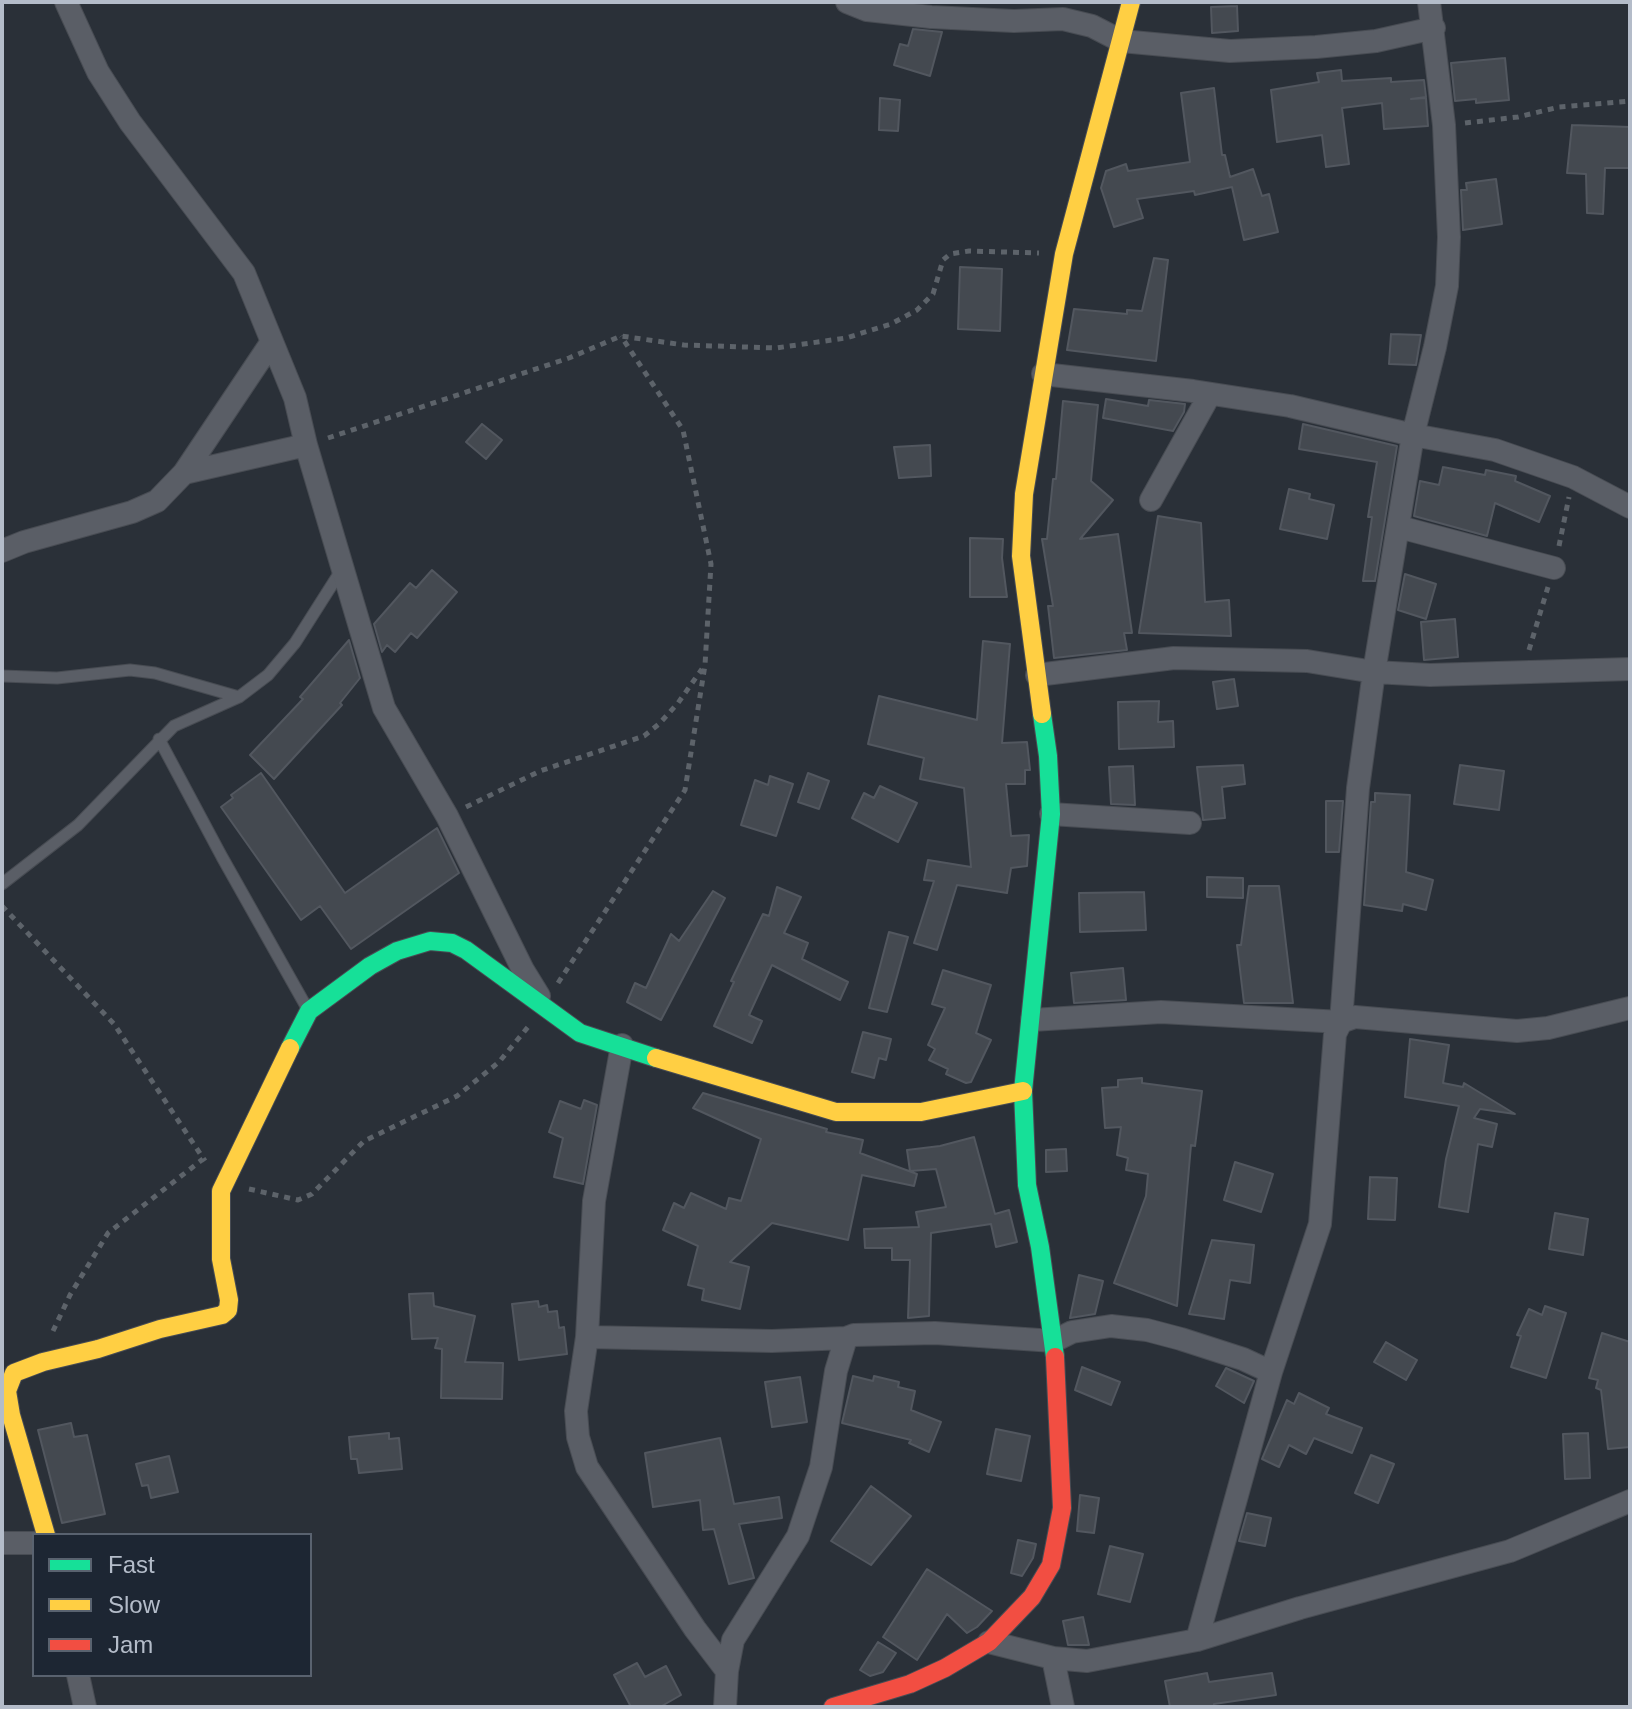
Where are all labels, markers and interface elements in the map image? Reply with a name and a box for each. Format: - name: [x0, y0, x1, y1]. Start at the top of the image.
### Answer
- legend: [32, 1533, 312, 1677]
- text: Fast: [108, 1551, 155, 1578]
- text: Slow: [108, 1591, 160, 1618]
- text: Jam: [108, 1631, 153, 1658]

